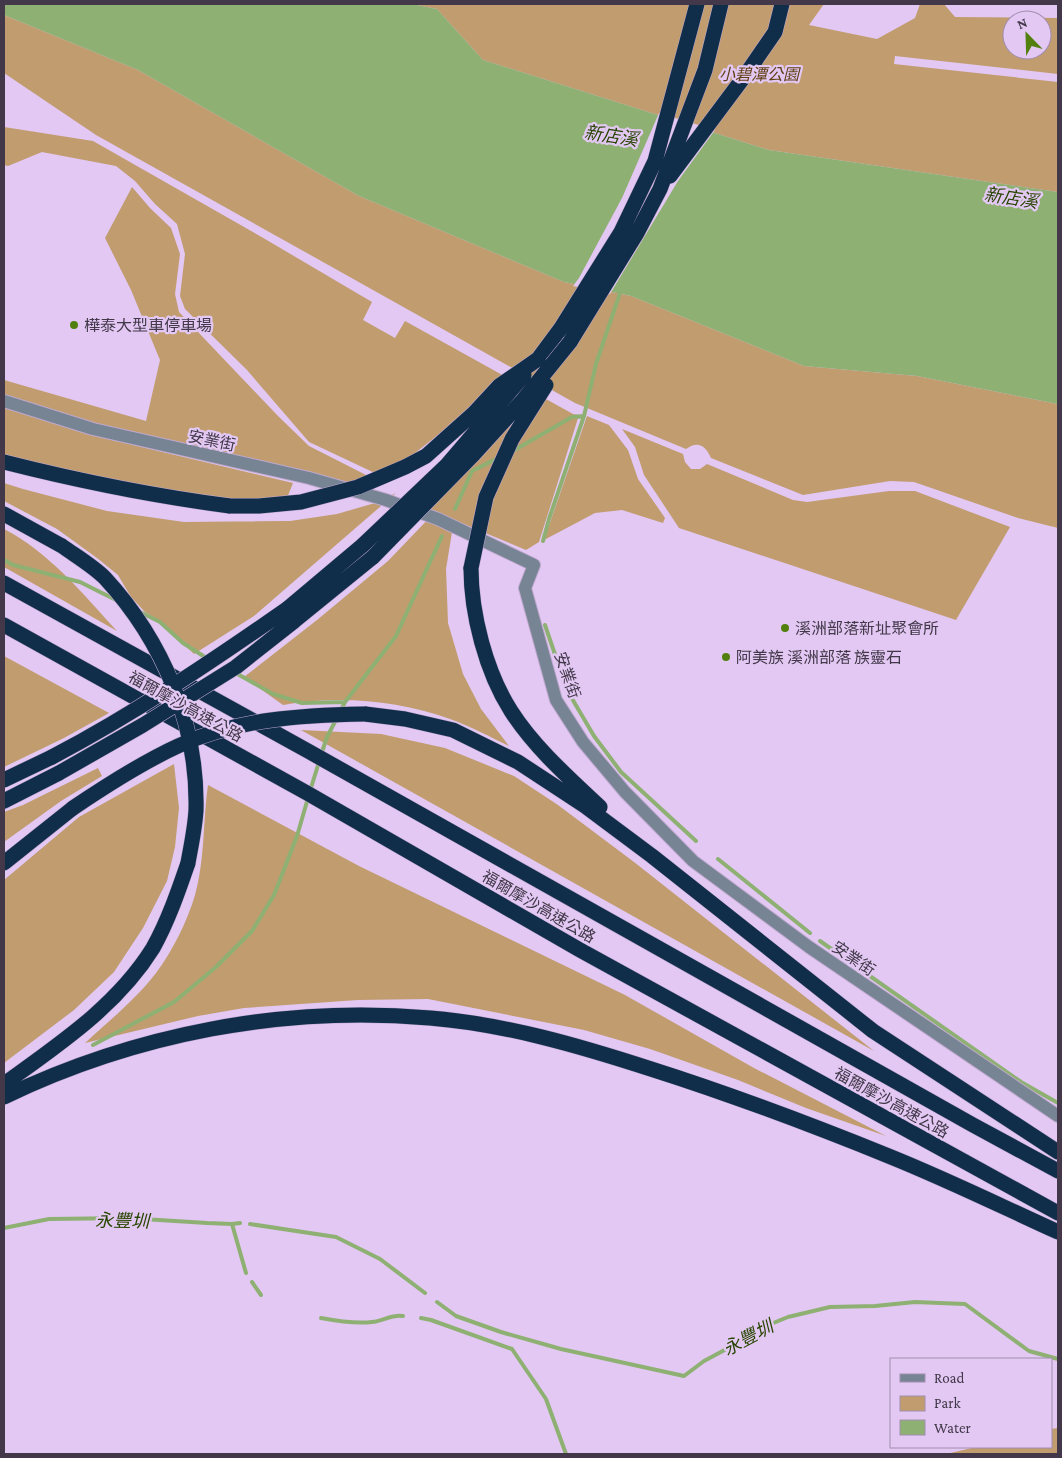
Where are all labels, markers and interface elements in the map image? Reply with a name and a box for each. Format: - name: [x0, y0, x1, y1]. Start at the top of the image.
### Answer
- north arrow: [1002, 10, 1052, 60]
- text: N: [1014, 14, 1030, 32]
- park label: 小碧潭公園: [719, 66, 801, 83]
- water label: 新店溪: [583, 122, 642, 151]
- water label: 新店溪: [983, 184, 1042, 213]
- place label: 樺泰大型車停車場: [84, 317, 212, 334]
- marker: 樺泰大型車停車場: [68, 319, 80, 331]
- street label: 安業街: [187, 427, 237, 454]
- place label: 溪洲部落新址聚會所: [795, 620, 939, 637]
- marker: 溪洲部落新址聚會所: [779, 622, 791, 634]
- place label: 阿美族 溪洲部落 族靈石: [736, 649, 902, 666]
- street label: 安業街: [552, 650, 583, 701]
- marker: 阿美族 溪洲部落 族靈石: [720, 651, 732, 663]
- street label: 福爾摩沙高速公路: [126, 668, 246, 745]
- street label: 福爾摩沙高速公路: [479, 867, 598, 946]
- street label: 安業街: [829, 938, 878, 979]
- street label: 福爾摩沙高速公路: [832, 1064, 952, 1141]
- water label: 永豐圳: [95, 1211, 152, 1232]
- water label: 永豐圳: [719, 1315, 779, 1360]
- legend: [890, 1358, 1052, 1448]
- text: Road: [934, 1370, 965, 1386]
- text: Park: [934, 1395, 961, 1411]
- text: Water: [934, 1420, 971, 1436]

